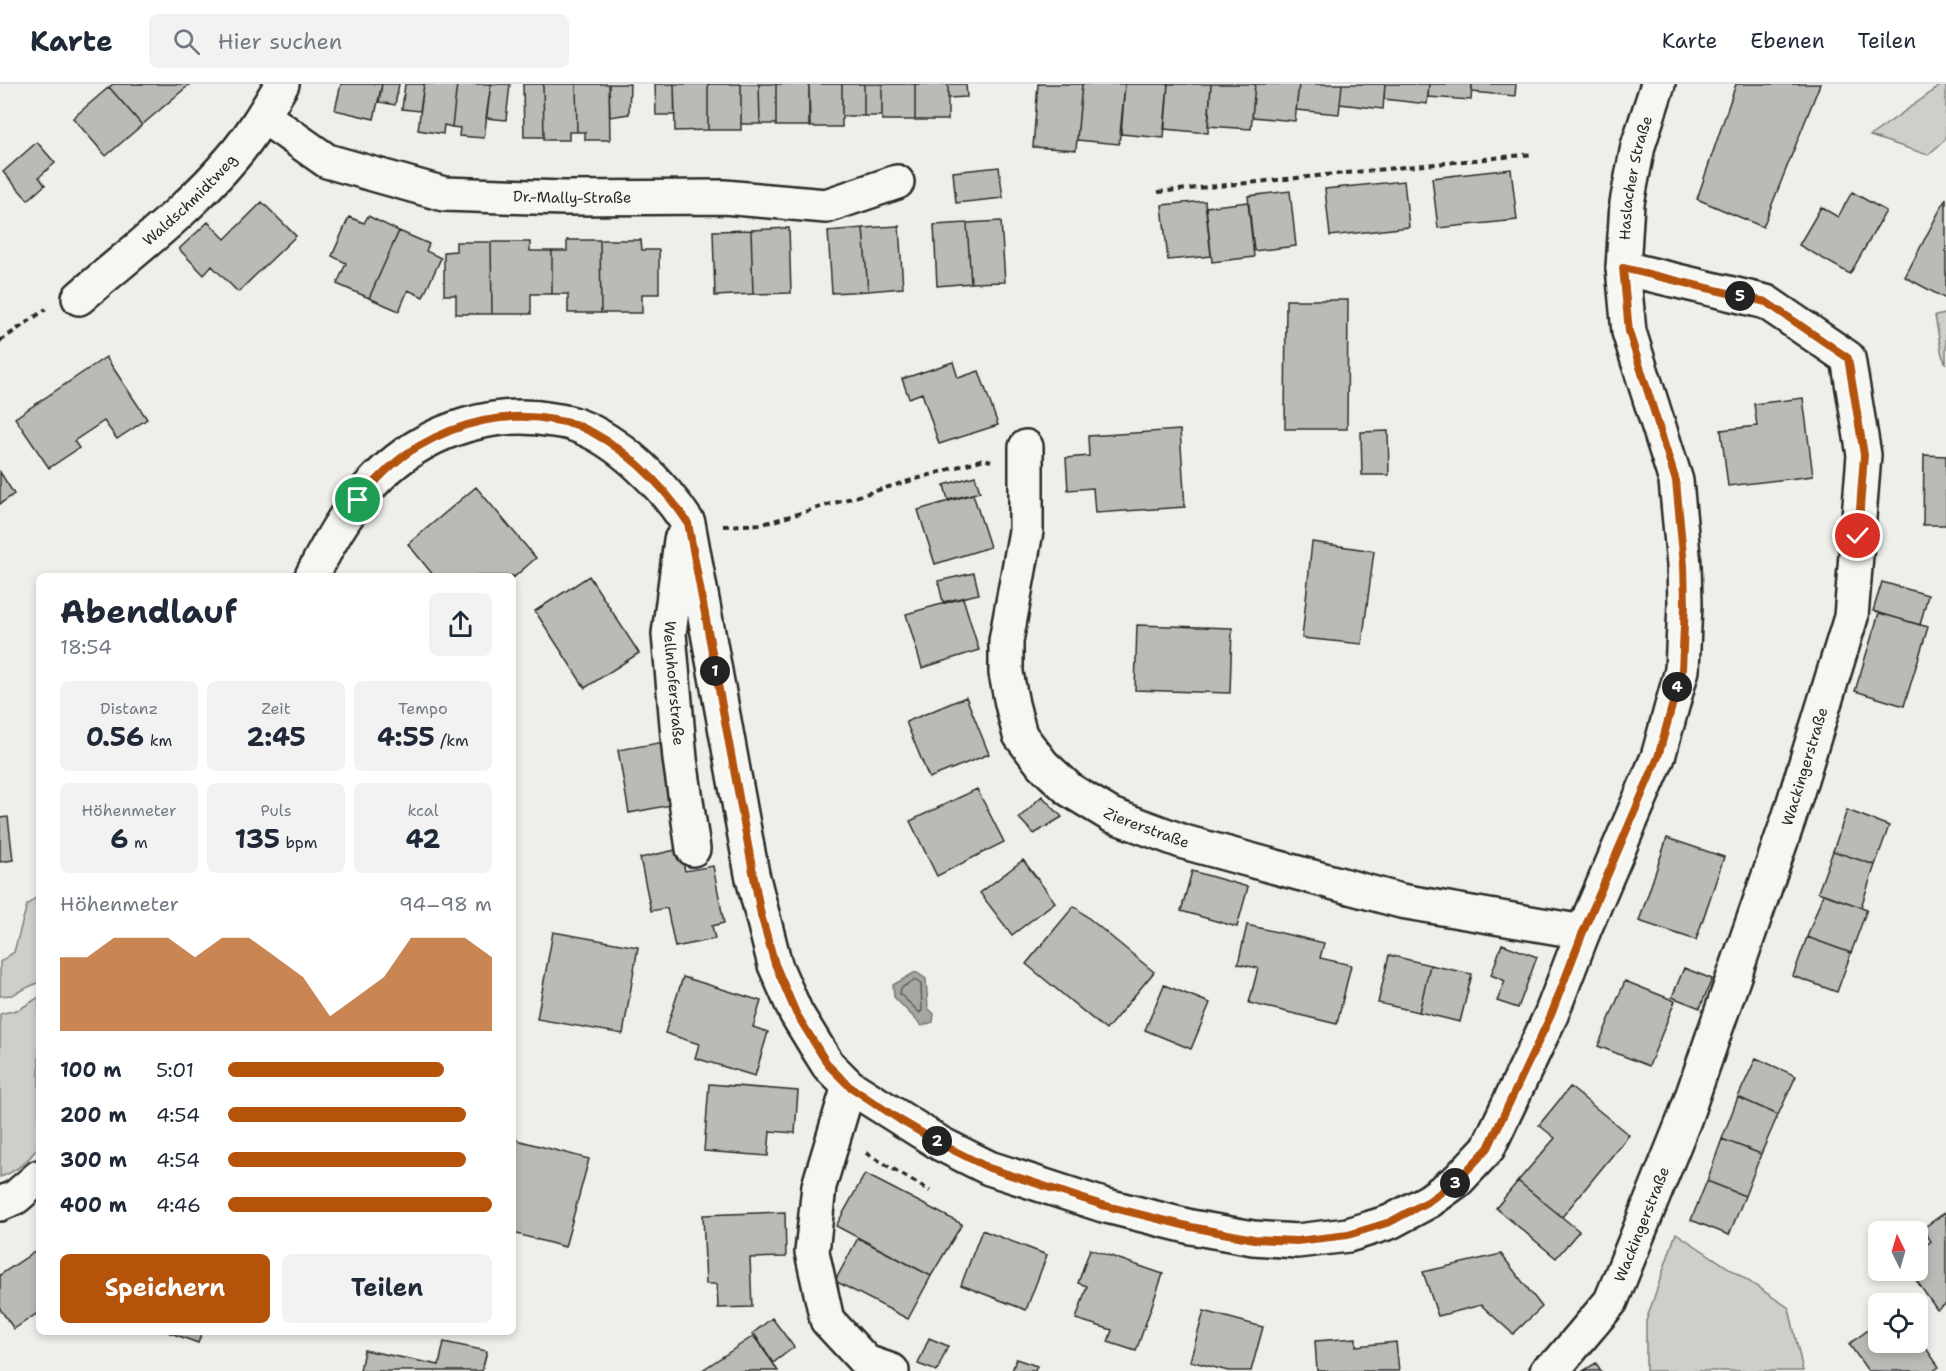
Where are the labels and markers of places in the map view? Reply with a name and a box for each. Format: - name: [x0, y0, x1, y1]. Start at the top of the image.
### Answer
- pin: 5: [1725, 281, 1755, 311]
- pin: [332, 474, 383, 525]
- pin: [1832, 510, 1883, 561]
- pin: 1: [700, 656, 730, 686]
- pin: 4: [1662, 672, 1692, 702]
- pin: 2: [922, 1126, 952, 1156]
- pin: 3: [1440, 1168, 1470, 1198]

